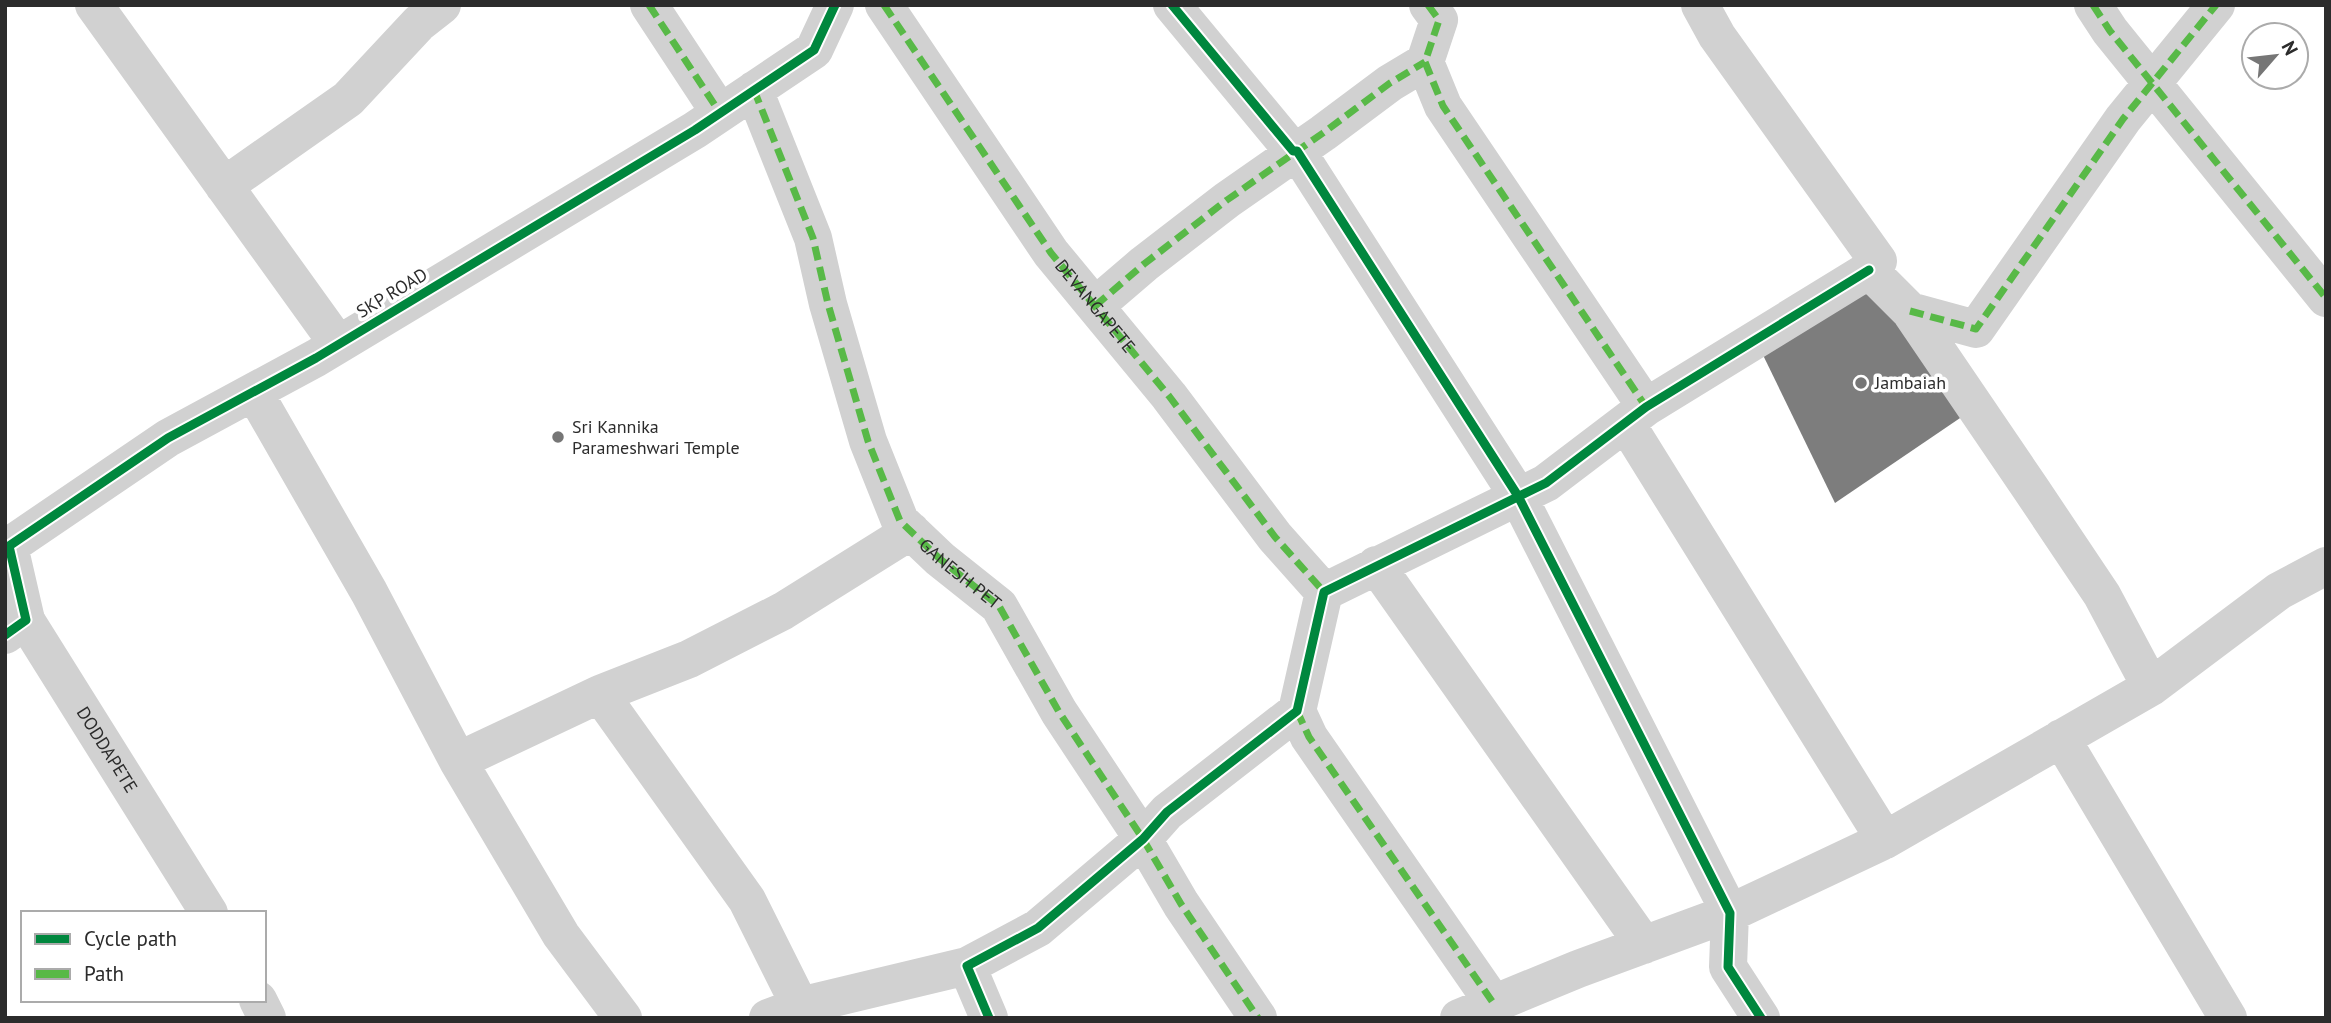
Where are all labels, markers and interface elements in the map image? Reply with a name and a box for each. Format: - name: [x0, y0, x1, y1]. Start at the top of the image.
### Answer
- north arrow: [2240, 21, 2310, 91]
- text: N: [2276, 37, 2304, 59]
- street label: DEVANGAPETE: [1050, 254, 1141, 357]
- street label: SKP ROAD: [352, 262, 431, 323]
- place label: Jambaiah: [1874, 371, 1946, 394]
- marker: Jambaiah: [1853, 375, 1869, 391]
- place label: Sri Kannika Parameshwari Temple: [572, 415, 740, 459]
- marker: Sri Kannika Parameshwari Temple: [550, 429, 566, 445]
- street label: GANESH PET: [914, 533, 1006, 614]
- street label: DODDAPETE: [72, 702, 143, 797]
- legend: [21, 911, 266, 1002]
- text: Cycle path: [84, 925, 177, 952]
- text: Path: [84, 960, 124, 987]

